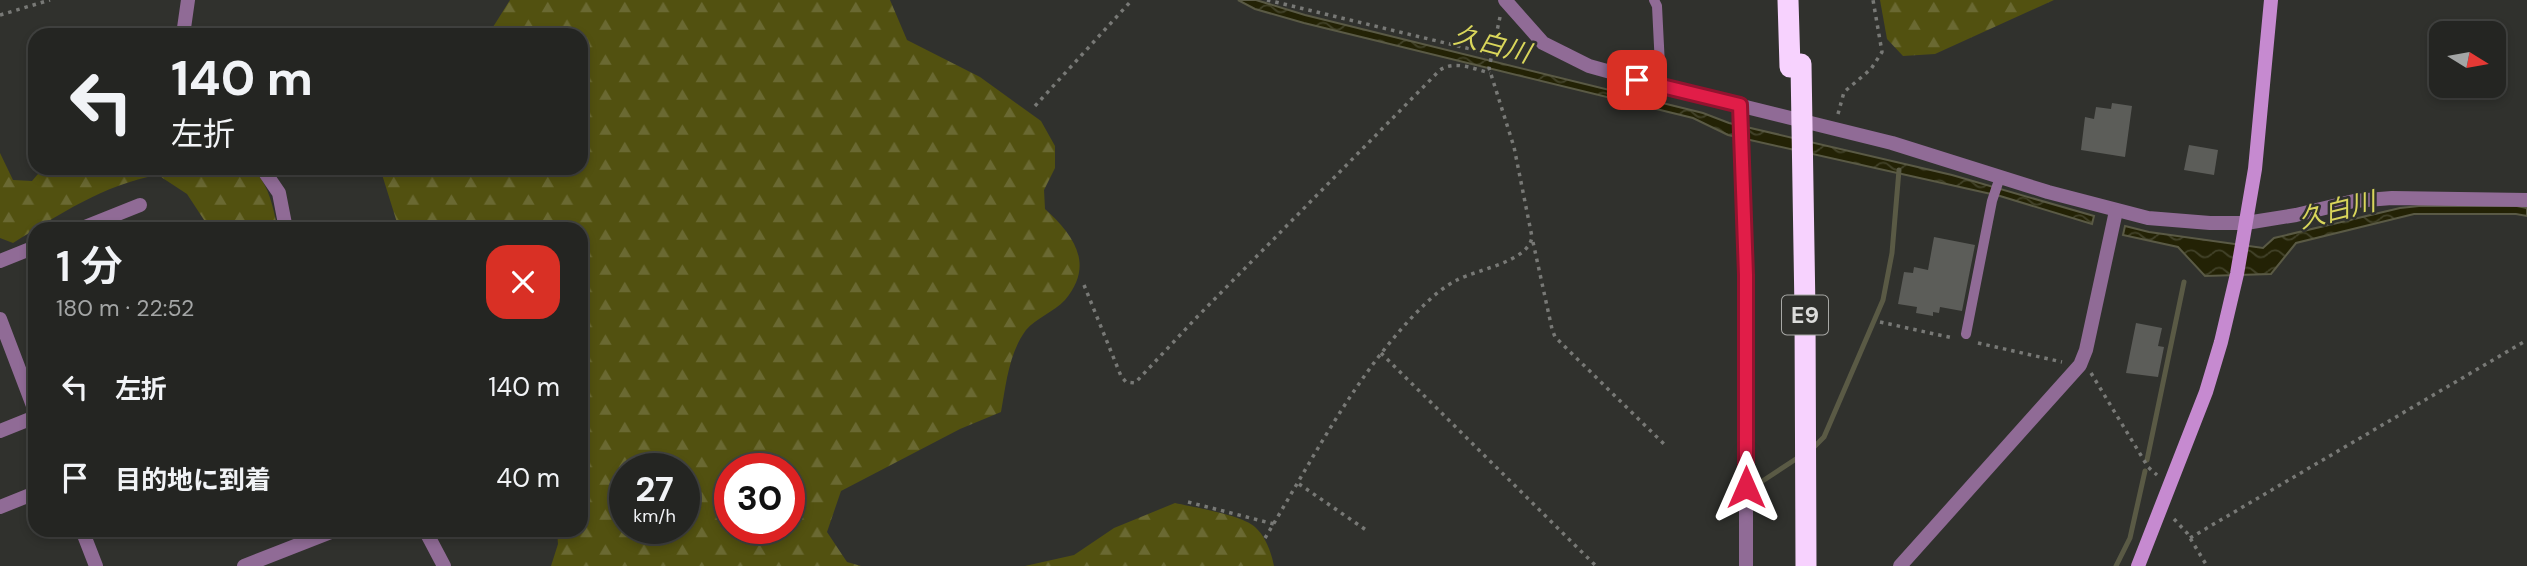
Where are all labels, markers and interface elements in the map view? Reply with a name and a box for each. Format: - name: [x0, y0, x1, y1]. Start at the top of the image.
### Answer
- water label: 久白川: [1450, 17, 1537, 71]
- north arrow: [2429, 21, 2506, 98]
- map controls: [2429, 21, 2506, 98]
- text: 140 m: [171, 46, 313, 110]
- pin: [1607, 50, 1667, 110]
- icon: left: [56, 56, 147, 147]
- icon: arrive: [1618, 61, 1656, 99]
- text: 左折: [171, 113, 235, 155]
- water label: 久白川: [2295, 183, 2382, 236]
- text: 1 分: [56, 239, 123, 294]
- button: close: [486, 245, 560, 319]
- text: 180 m · 22:52: [56, 293, 194, 323]
- road number: E9: [1782, 296, 1828, 334]
- icon: left: [56, 368, 94, 406]
- text: 140 m: [488, 370, 560, 404]
- text: 左折: [115, 372, 167, 406]
- position arrow: [1709, 450, 1783, 524]
- speed limit sign: 30: [714, 453, 805, 544]
- icon: arrive: [56, 459, 94, 497]
- text: 40 m: [496, 461, 560, 495]
- text: 目的地に到着: [115, 463, 271, 497]
- text: 27: [635, 466, 674, 512]
- text: km/h: [633, 504, 676, 528]

